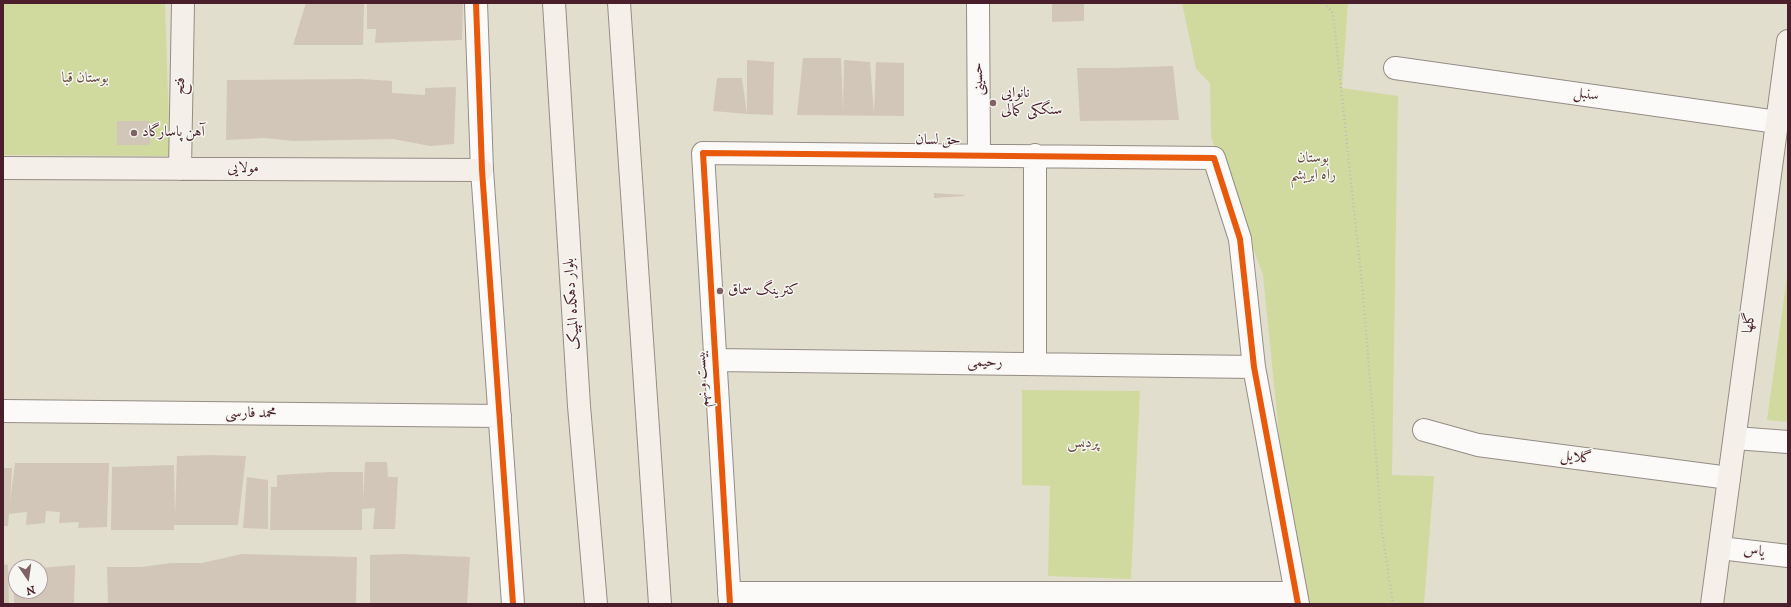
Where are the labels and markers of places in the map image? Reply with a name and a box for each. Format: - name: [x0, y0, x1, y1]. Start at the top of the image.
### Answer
- place label: نانوایی سنگکی کمالی: [1001, 85, 1062, 120]
- marker: نانوایی سنگکی کمالی: [988, 98, 998, 108]
- place label: آهن پاسارگاد: [142, 124, 205, 142]
- marker: آهن پاسارگاد: [129, 128, 139, 138]
- place label: کترینگ سماق: [728, 282, 799, 300]
- marker: کترینگ سماق: [715, 286, 725, 296]

